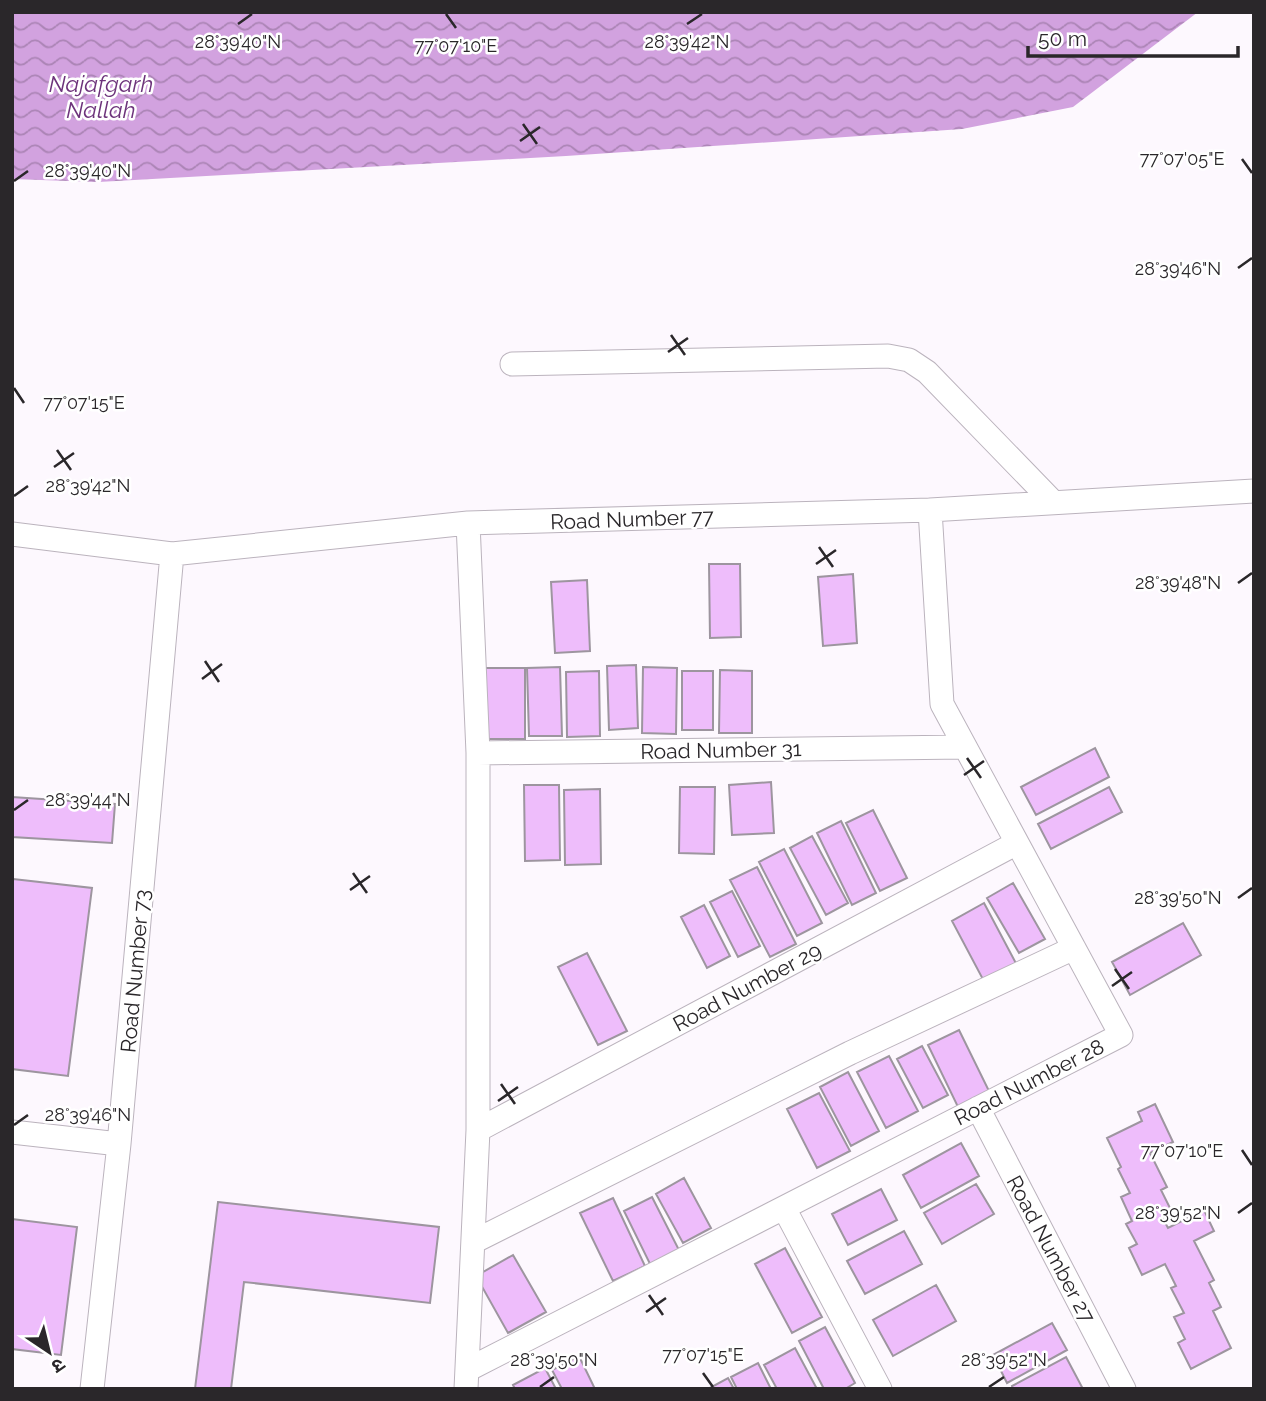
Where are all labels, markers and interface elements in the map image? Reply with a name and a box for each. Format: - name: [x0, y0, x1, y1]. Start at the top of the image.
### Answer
- scale bar: [1028, 14, 1238, 58]
- text: 50 m: [1038, 26, 1087, 51]
- text: 28°39'40"N: [195, 31, 281, 52]
- text: 28°39'42"N: [645, 31, 729, 52]
- text: 77°07'10"E: [415, 35, 497, 56]
- water label: Najafgarh Nallah: [49, 70, 153, 123]
- text: 77°07'05"E: [1140, 148, 1224, 169]
- text: 28°39'40"N: [45, 160, 131, 181]
- text: 28°39'46"N: [1135, 258, 1221, 279]
- text: 77°07'15"E: [43, 392, 125, 413]
- text: 28°39'42"N: [46, 475, 130, 496]
- street label: Road Number 77: [550, 504, 715, 534]
- text: 28°39'48"N: [1135, 572, 1221, 593]
- street label: Road Number 31: [640, 736, 802, 764]
- text: 28°39'44"N: [45, 789, 131, 810]
- text: 28°39'50"N: [1134, 887, 1222, 908]
- street label: Road Number 73: [115, 888, 155, 1054]
- street label: Road Number 29: [669, 937, 825, 1037]
- street label: Road Number 28: [950, 1033, 1108, 1131]
- text: 28°39'46"N: [45, 1104, 131, 1125]
- text: 77°07'10"E: [1141, 1140, 1223, 1161]
- street label: Road Number 27: [1002, 1171, 1101, 1328]
- text: 28°39'52"N: [1135, 1202, 1221, 1223]
- north arrow: [14, 1317, 84, 1387]
- text: 77°07'15"E: [662, 1344, 744, 1365]
- text: 28°39'50"N: [510, 1349, 598, 1370]
- text: 28°39'52"N: [961, 1349, 1047, 1370]
- text: उ: [47, 1354, 70, 1379]

